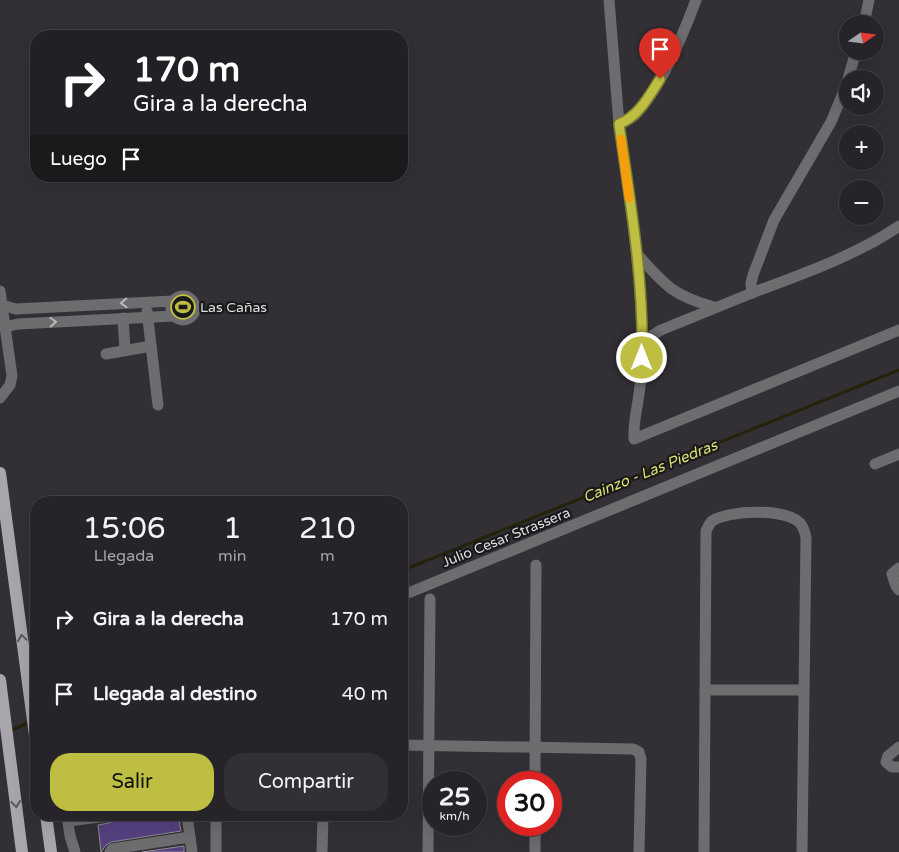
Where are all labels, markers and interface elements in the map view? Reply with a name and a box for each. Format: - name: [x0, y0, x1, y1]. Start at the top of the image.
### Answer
- north arrow: [839, 15, 884, 60]
- map controls: [839, 15, 884, 225]
- pin: [639, 28, 681, 79]
- icon: arrive: [646, 35, 674, 63]
- text: 170 m: [133, 49, 240, 91]
- icon: right: [50, 50, 115, 115]
- button: sound: [839, 70, 884, 115]
- text: Gira a la derecha: [133, 91, 308, 117]
- button: +: [839, 125, 884, 170]
- icon: arrive: [117, 145, 145, 173]
- text: Luego: [50, 148, 107, 170]
- button: −: [839, 180, 884, 225]
- sports icon: Las Cañas: [170, 294, 196, 320]
- one-way arrow: [120, 297, 128, 308]
- place label: Las Cañas: [200, 299, 267, 316]
- one-way arrow: [50, 317, 58, 327]
- position arrow: [615, 331, 667, 383]
- water label: Cainzo - Las Piedras: [580, 435, 722, 506]
- street label: Julio Cesar Strassera: [440, 504, 573, 571]
- text: 15:06: [82, 510, 166, 547]
- text: 1: [223, 510, 242, 547]
- text: 210: [299, 510, 356, 547]
- text: Llegada: [94, 546, 154, 566]
- text: min: [218, 546, 247, 566]
- text: m: [320, 546, 335, 566]
- icon: right: [50, 605, 78, 633]
- text: Gira a la derecha: [93, 608, 244, 630]
- text: 170 m: [330, 608, 388, 630]
- one-way arrow: [17, 634, 28, 642]
- icon: arrive: [50, 680, 78, 708]
- text: Llegada al destino: [93, 683, 257, 705]
- text: 40 m: [342, 683, 388, 705]
- button: Salir: [50, 753, 214, 811]
- button: Compartir: [224, 753, 388, 811]
- speed limit sign: 30: [497, 771, 562, 836]
- text: 25: [439, 782, 470, 812]
- one-way arrow: [10, 800, 21, 808]
- text: km/h: [439, 809, 470, 823]

